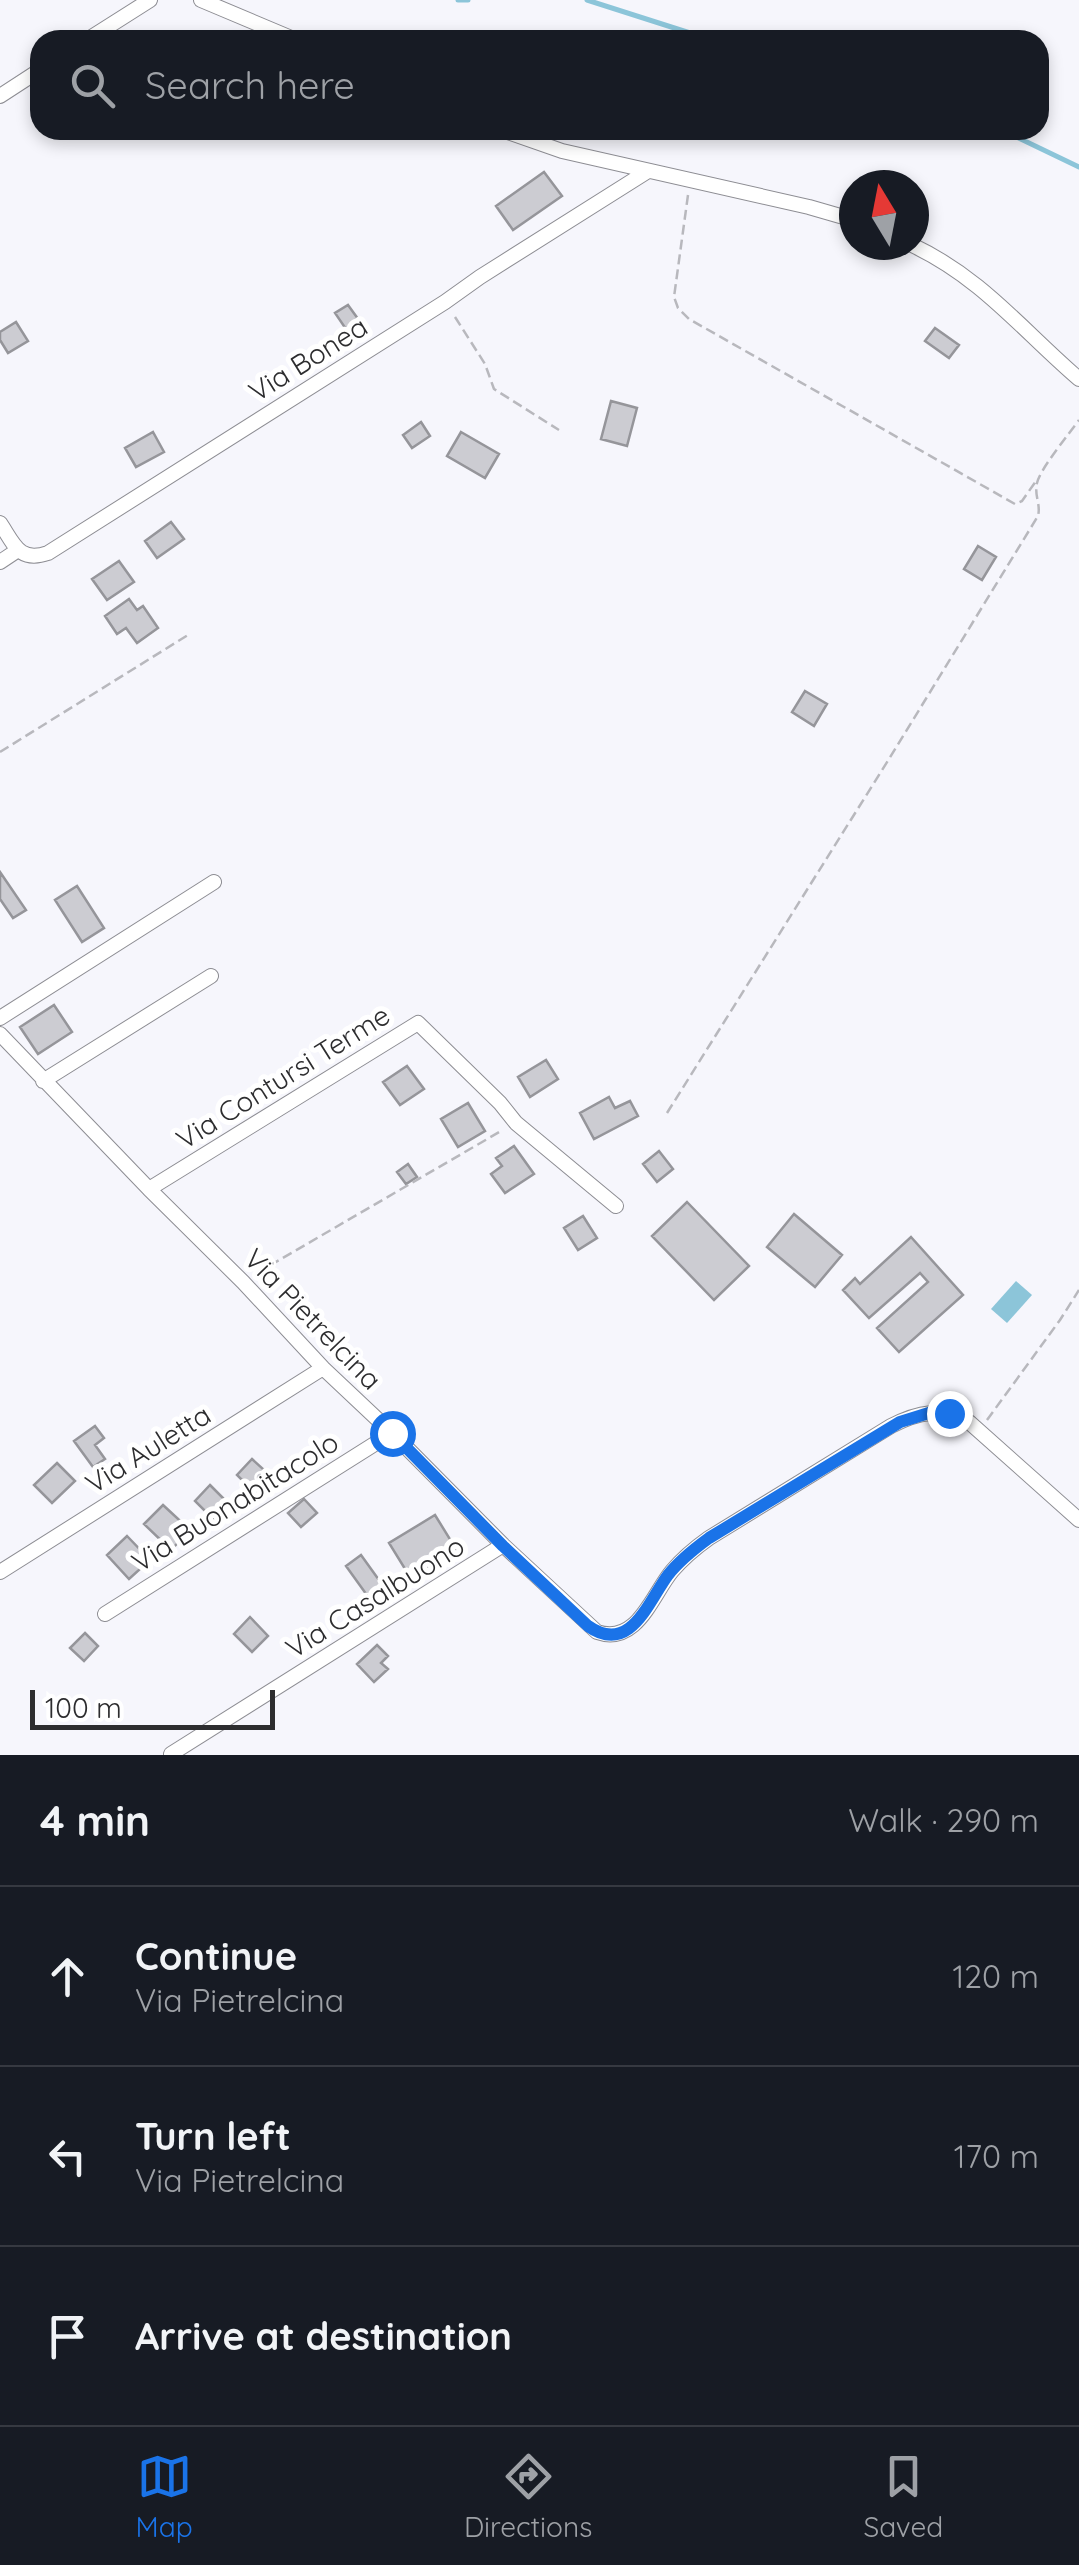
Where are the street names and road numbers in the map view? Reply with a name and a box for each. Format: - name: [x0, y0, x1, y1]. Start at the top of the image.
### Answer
- street label: Via Bonea: [242, 308, 374, 409]
- street label: Via Contursi Terme: [170, 997, 396, 1156]
- street label: Via Pietrelcina: [237, 1241, 390, 1397]
- street label: Via Auletta: [79, 1396, 217, 1501]
- street label: Via Buonabitacolo: [125, 1424, 345, 1579]
- street label: Via Casalbuono: [279, 1528, 471, 1666]

